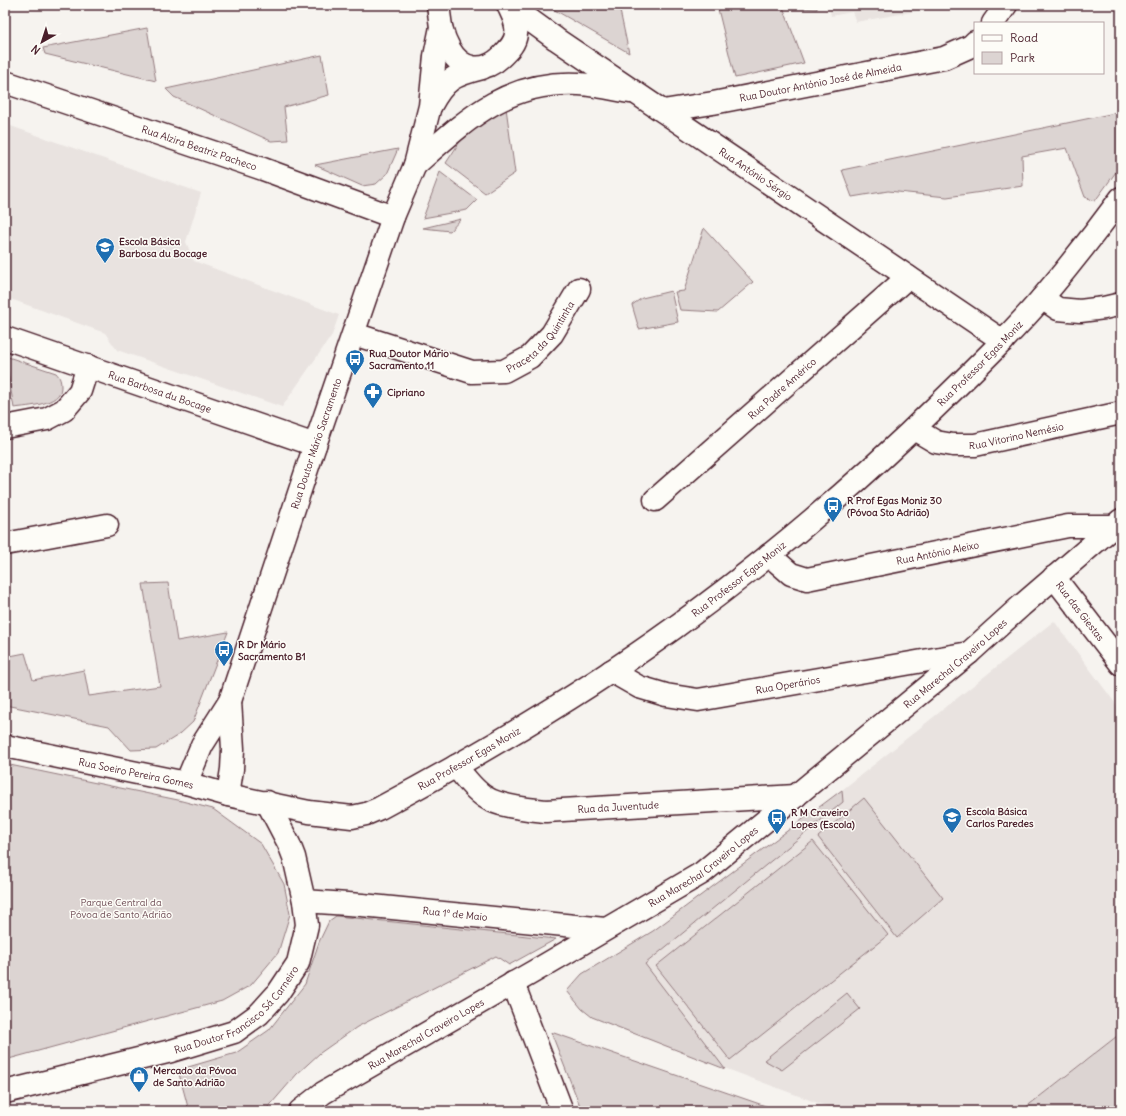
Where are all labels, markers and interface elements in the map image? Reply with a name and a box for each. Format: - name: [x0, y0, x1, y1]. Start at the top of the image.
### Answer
- north arrow: [22, 22, 62, 62]
- legend: [974, 22, 1104, 74]
- text: Road: [1010, 30, 1038, 45]
- text: N: [28, 42, 43, 58]
- text: Park: [1010, 50, 1035, 65]
- street label: Rua Doutor António José de Almeida: [738, 60, 903, 104]
- street label: Rua Alzira Beatriz Pacheco: [140, 122, 259, 173]
- street label: Rua António Sérgio: [716, 145, 795, 204]
- place label: Escola Básica Barbosa du Bocage: [119, 235, 208, 260]
- school or university icon: Escola Básica Barbosa du Bocage: [94, 236, 116, 264]
- street label: Praceta da Quintinha: [504, 298, 577, 375]
- street label: Rua Professor Egas Moniz: [934, 317, 1025, 409]
- place label: Rua Doutor Mário Sacramento 11: [369, 347, 449, 372]
- bus stop icon: Rua Doutor Mário Sacramento 11: [344, 348, 366, 376]
- street label: Rua Padre Américo: [745, 354, 819, 422]
- street label: Rua Barbosa du Bocage: [107, 368, 213, 415]
- street label: Rua Doutor Mário Sacramento: [288, 376, 344, 510]
- pharmacy icon: Cipriano: [362, 381, 384, 409]
- place label: Cipriano: [387, 386, 425, 399]
- street label: Rua Vitorino Nemésio: [969, 419, 1065, 452]
- place label: R Prof Egas Moniz 30 (Póvoa Sto Adrião): [847, 494, 942, 519]
- bus stop icon: R Prof Egas Moniz 30 (Póvoa Sto Adrião): [822, 495, 844, 523]
- street label: Rua Professor Egas Moniz: [689, 538, 788, 620]
- street label: Rua António Aleixo: [895, 538, 980, 567]
- street label: Rua das Giestas: [1053, 579, 1108, 644]
- street label: Rua Marechal Craveiro Lopes: [901, 615, 1010, 711]
- place label: R Dr Mário Sacramento B1: [238, 638, 306, 663]
- bus stop icon: R Dr Mário Sacramento B1: [213, 639, 235, 667]
- street label: Rua Operários: [755, 672, 822, 696]
- street label: Rua Professor Egas Moniz: [416, 724, 523, 793]
- street label: Rua Soeiro Pereira Gomes: [78, 755, 196, 792]
- street label: Rua da Juventude: [577, 798, 659, 816]
- place label: Escola Básica Carlos Paredes: [966, 805, 1034, 830]
- place label: R M Craveiro Lopes (Escola): [791, 806, 855, 831]
- school or university icon: Escola Básica Carlos Paredes: [941, 806, 963, 834]
- bus stop icon: R M Craveiro Lopes (Escola): [766, 807, 788, 835]
- street label: Rua Marechal Craveiro Lopes: [646, 823, 761, 910]
- park label: Parque Central da Póvoa de Santo Adrião: [70, 896, 172, 921]
- street label: Rua 1º de Maio: [422, 904, 489, 924]
- street label: Rua Doutor Francisco Sá Carneiro: [172, 963, 301, 1056]
- street label: Rua Marechal Craveiro Lopes: [366, 995, 487, 1072]
- place label: Mercado da Póvoa de Santo Adrião: [153, 1064, 237, 1089]
- shop icon: Mercado da Póvoa de Santo Adrião: [128, 1065, 150, 1093]

